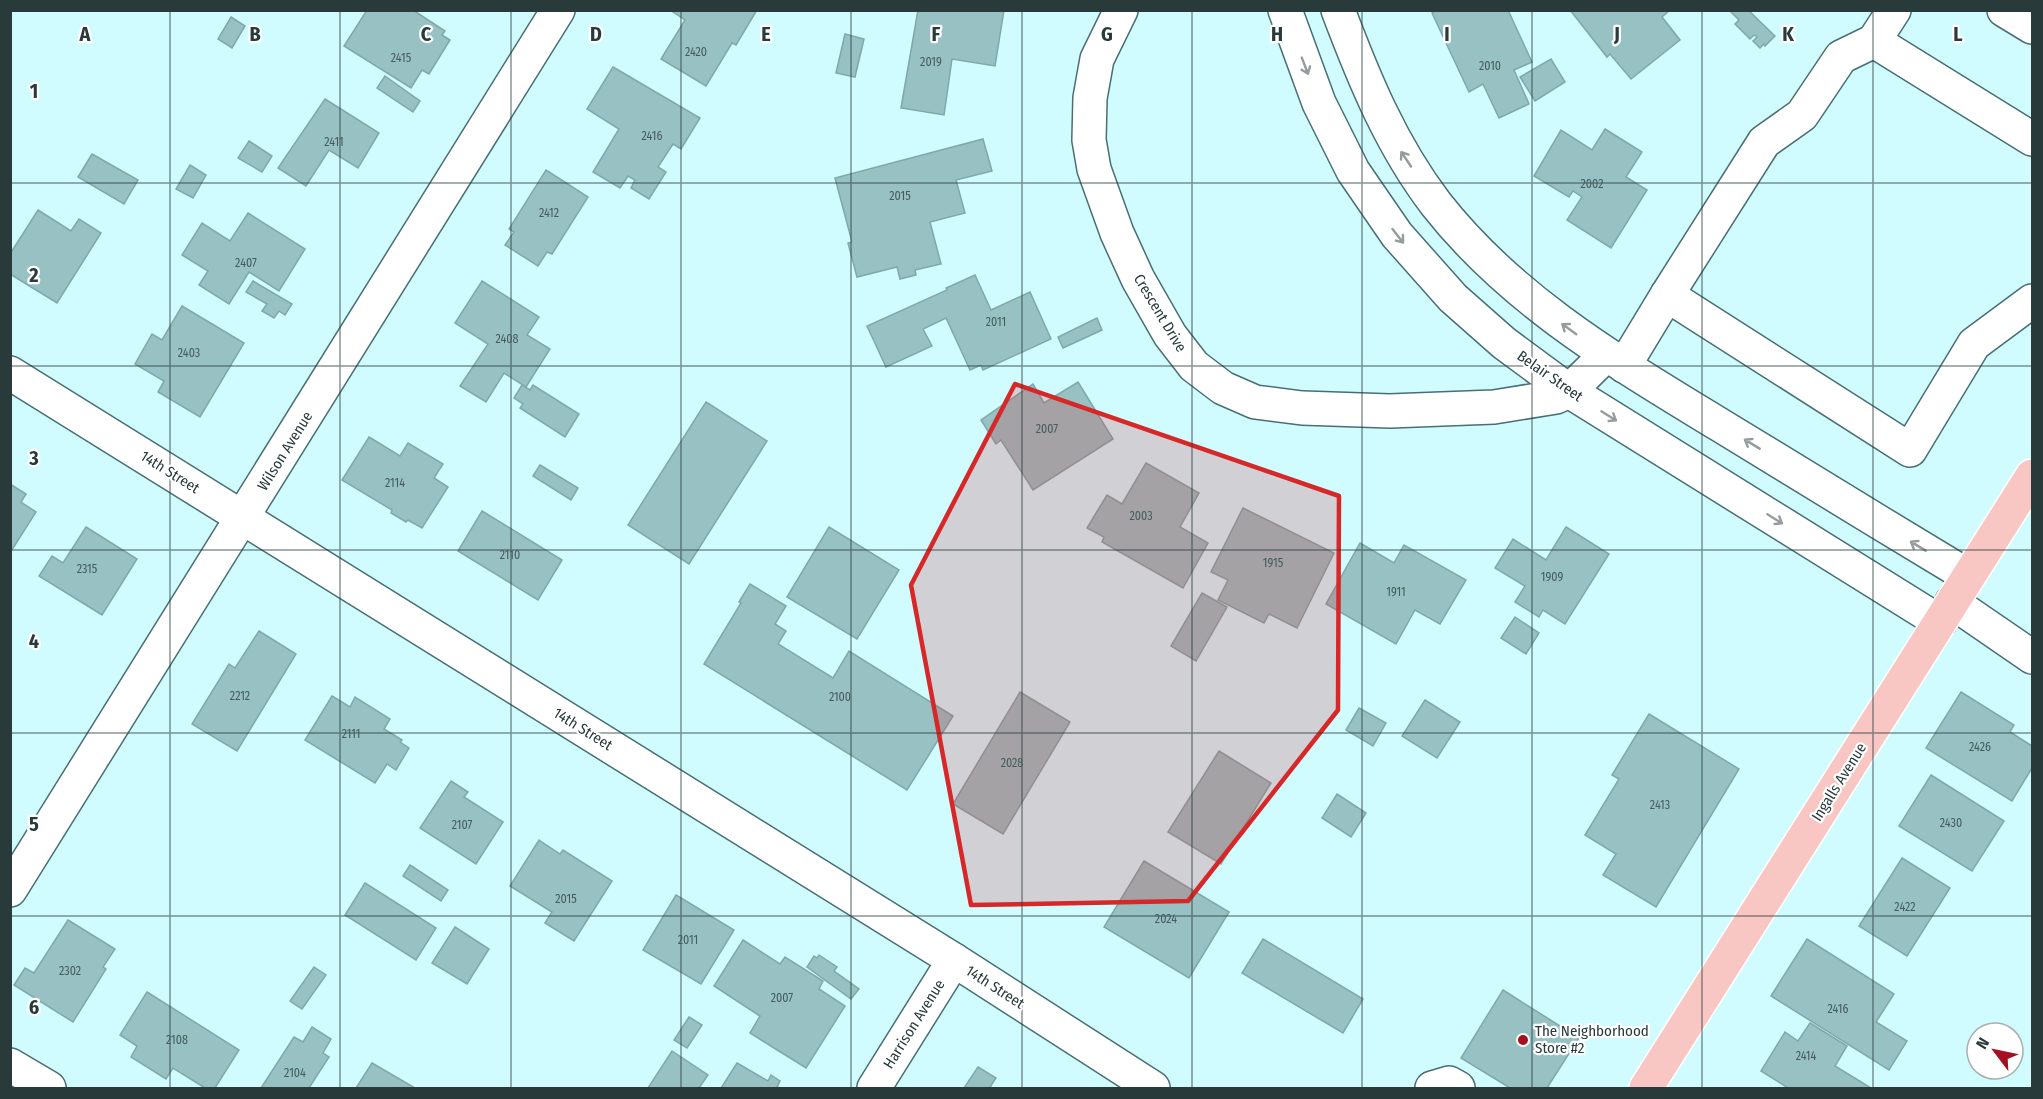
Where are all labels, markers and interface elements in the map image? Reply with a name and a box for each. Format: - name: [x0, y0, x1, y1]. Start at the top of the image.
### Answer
- text: A: [79, 22, 92, 46]
- text: B: [249, 22, 261, 46]
- text: C: [421, 22, 432, 46]
- text: D: [590, 22, 602, 46]
- text: E: [761, 22, 771, 46]
- text: F: [932, 22, 941, 46]
- text: G: [1101, 22, 1113, 46]
- text: H: [1271, 22, 1283, 46]
- text: I: [1444, 22, 1450, 46]
- text: J: [1613, 22, 1620, 46]
- text: K: [1782, 22, 1794, 46]
- text: L: [1953, 22, 1963, 46]
- house number: 2420: [685, 45, 707, 59]
- house number: 2415: [391, 51, 412, 65]
- house number: 2019: [920, 55, 942, 69]
- one-way arrow: [1300, 56, 1311, 74]
- house number: 2010: [1479, 59, 1501, 73]
- text: 1: [30, 79, 38, 103]
- house number: 2416: [642, 129, 662, 143]
- house number: 2411: [324, 135, 344, 149]
- one-way arrow: [1400, 151, 1412, 168]
- house number: 2002: [1581, 177, 1603, 191]
- house number: 2015: [889, 189, 911, 203]
- house number: 2412: [539, 206, 559, 220]
- one-way arrow: [1392, 227, 1405, 243]
- house number: 2407: [235, 256, 257, 270]
- text: 2: [28, 263, 39, 287]
- street label: Crescent Drive: [1130, 271, 1190, 355]
- house number: 2011: [986, 315, 1006, 329]
- one-way arrow: [1562, 323, 1578, 335]
- house number: 2408: [495, 332, 519, 346]
- house number: 2403: [178, 346, 200, 360]
- street label: Belair Street: [1514, 347, 1586, 405]
- street label: Wilson Avenue: [254, 408, 316, 494]
- one-way arrow: [1600, 410, 1617, 422]
- house number: 2007: [1036, 422, 1058, 436]
- one-way arrow: [1744, 438, 1761, 450]
- text: 3: [28, 446, 39, 470]
- street label: 14th Street: [137, 447, 203, 497]
- house number: 2114: [385, 476, 405, 490]
- house number: 2003: [1129, 509, 1153, 523]
- one-way arrow: [1766, 513, 1783, 525]
- one-way arrow: [1910, 539, 1927, 551]
- house number: 2110: [500, 548, 520, 562]
- house number: 1915: [1263, 556, 1284, 570]
- house number: 2315: [77, 562, 98, 576]
- house number: 1909: [1541, 570, 1563, 584]
- house number: 1911: [1386, 585, 1406, 599]
- text: 4: [29, 629, 39, 653]
- house number: 2212: [230, 689, 250, 703]
- house number: 2100: [829, 690, 851, 704]
- street label: 14th Street: [550, 704, 616, 754]
- house number: 2111: [342, 727, 360, 741]
- street label: Ingalls Avenue: [1808, 740, 1870, 824]
- house number: 2426: [1969, 740, 1991, 754]
- house number: 2028: [1001, 756, 1023, 770]
- house number: 2413: [1650, 798, 1670, 812]
- text: 5: [29, 812, 39, 836]
- house number: 2430: [1940, 816, 1962, 830]
- house number: 2107: [452, 818, 472, 832]
- house number: 2015: [555, 892, 577, 906]
- house number: 2422: [1894, 900, 1916, 914]
- house number: 2024: [1155, 912, 1177, 926]
- house number: 2011: [678, 933, 698, 947]
- street label: 14th Street: [962, 961, 1028, 1013]
- house number: 2302: [59, 964, 81, 978]
- street label: Harrison Avenue: [879, 976, 949, 1072]
- house number: 2007: [771, 991, 793, 1005]
- text: 6: [29, 995, 39, 1019]
- house number: 2416: [1828, 1002, 1848, 1016]
- north arrow: [1965, 1021, 2025, 1081]
- place label: The Neighborhood Store #2: [1535, 1022, 1649, 1057]
- house number: 2108: [166, 1033, 188, 1047]
- marker: The Neighborhood Store #2: [1516, 1033, 1530, 1047]
- text: N: [1972, 1034, 1993, 1052]
- house number: 2414: [1796, 1049, 1817, 1063]
- house number: 2104: [284, 1066, 306, 1080]

